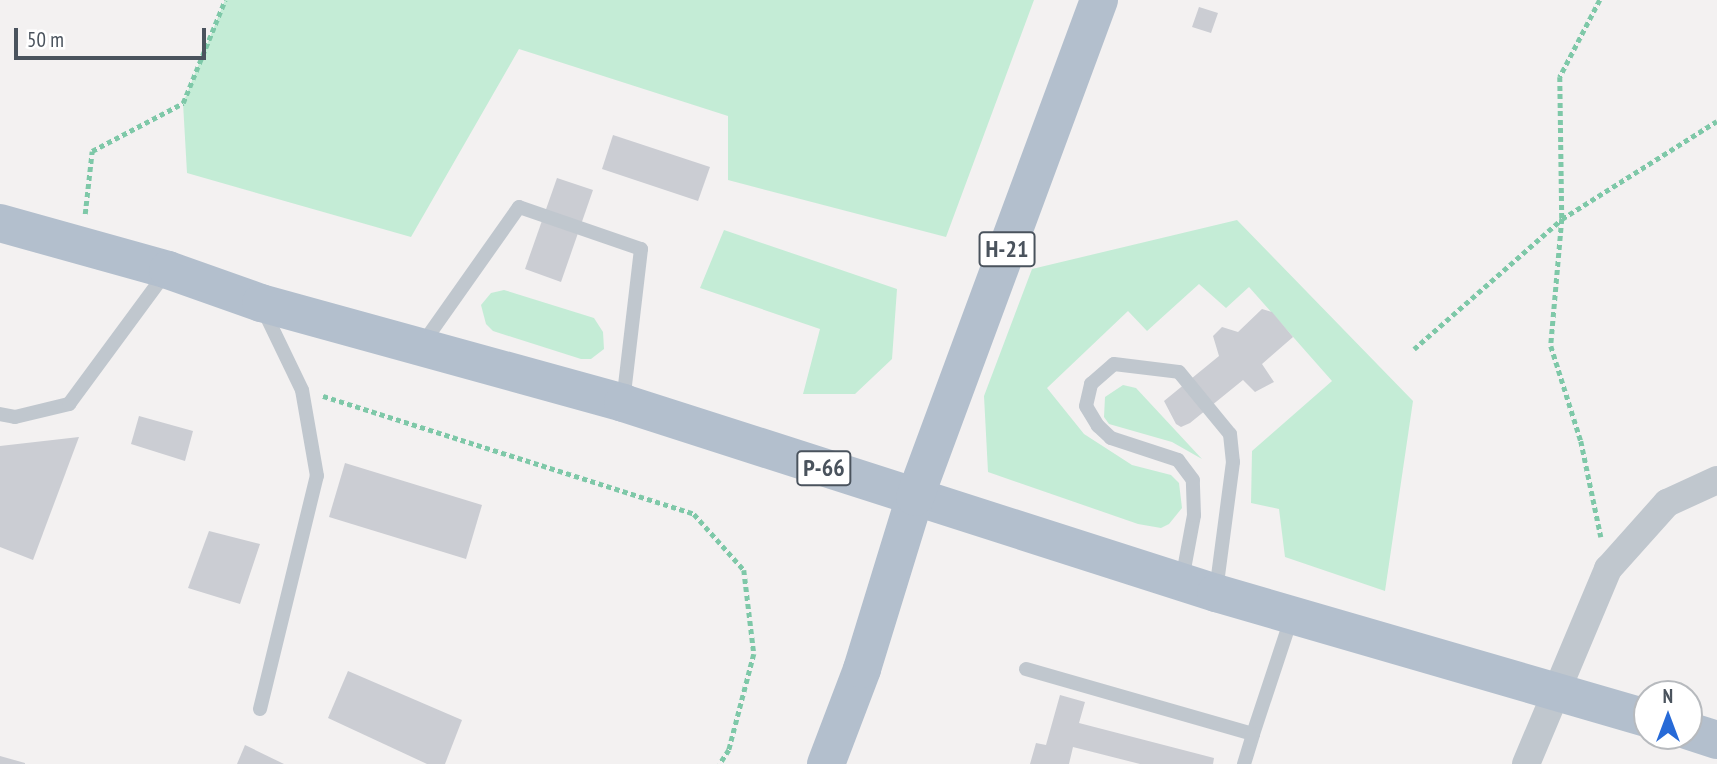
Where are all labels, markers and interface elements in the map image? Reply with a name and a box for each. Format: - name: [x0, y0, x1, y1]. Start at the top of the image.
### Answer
- scale bar: [18, 14, 210, 58]
- text: 50 m: [27, 26, 64, 53]
- road number: Н-21: [977, 228, 1037, 270]
- road number: Р-66: [796, 448, 852, 489]
- north arrow: [1633, 680, 1703, 750]
- text: N: [1663, 684, 1673, 708]

